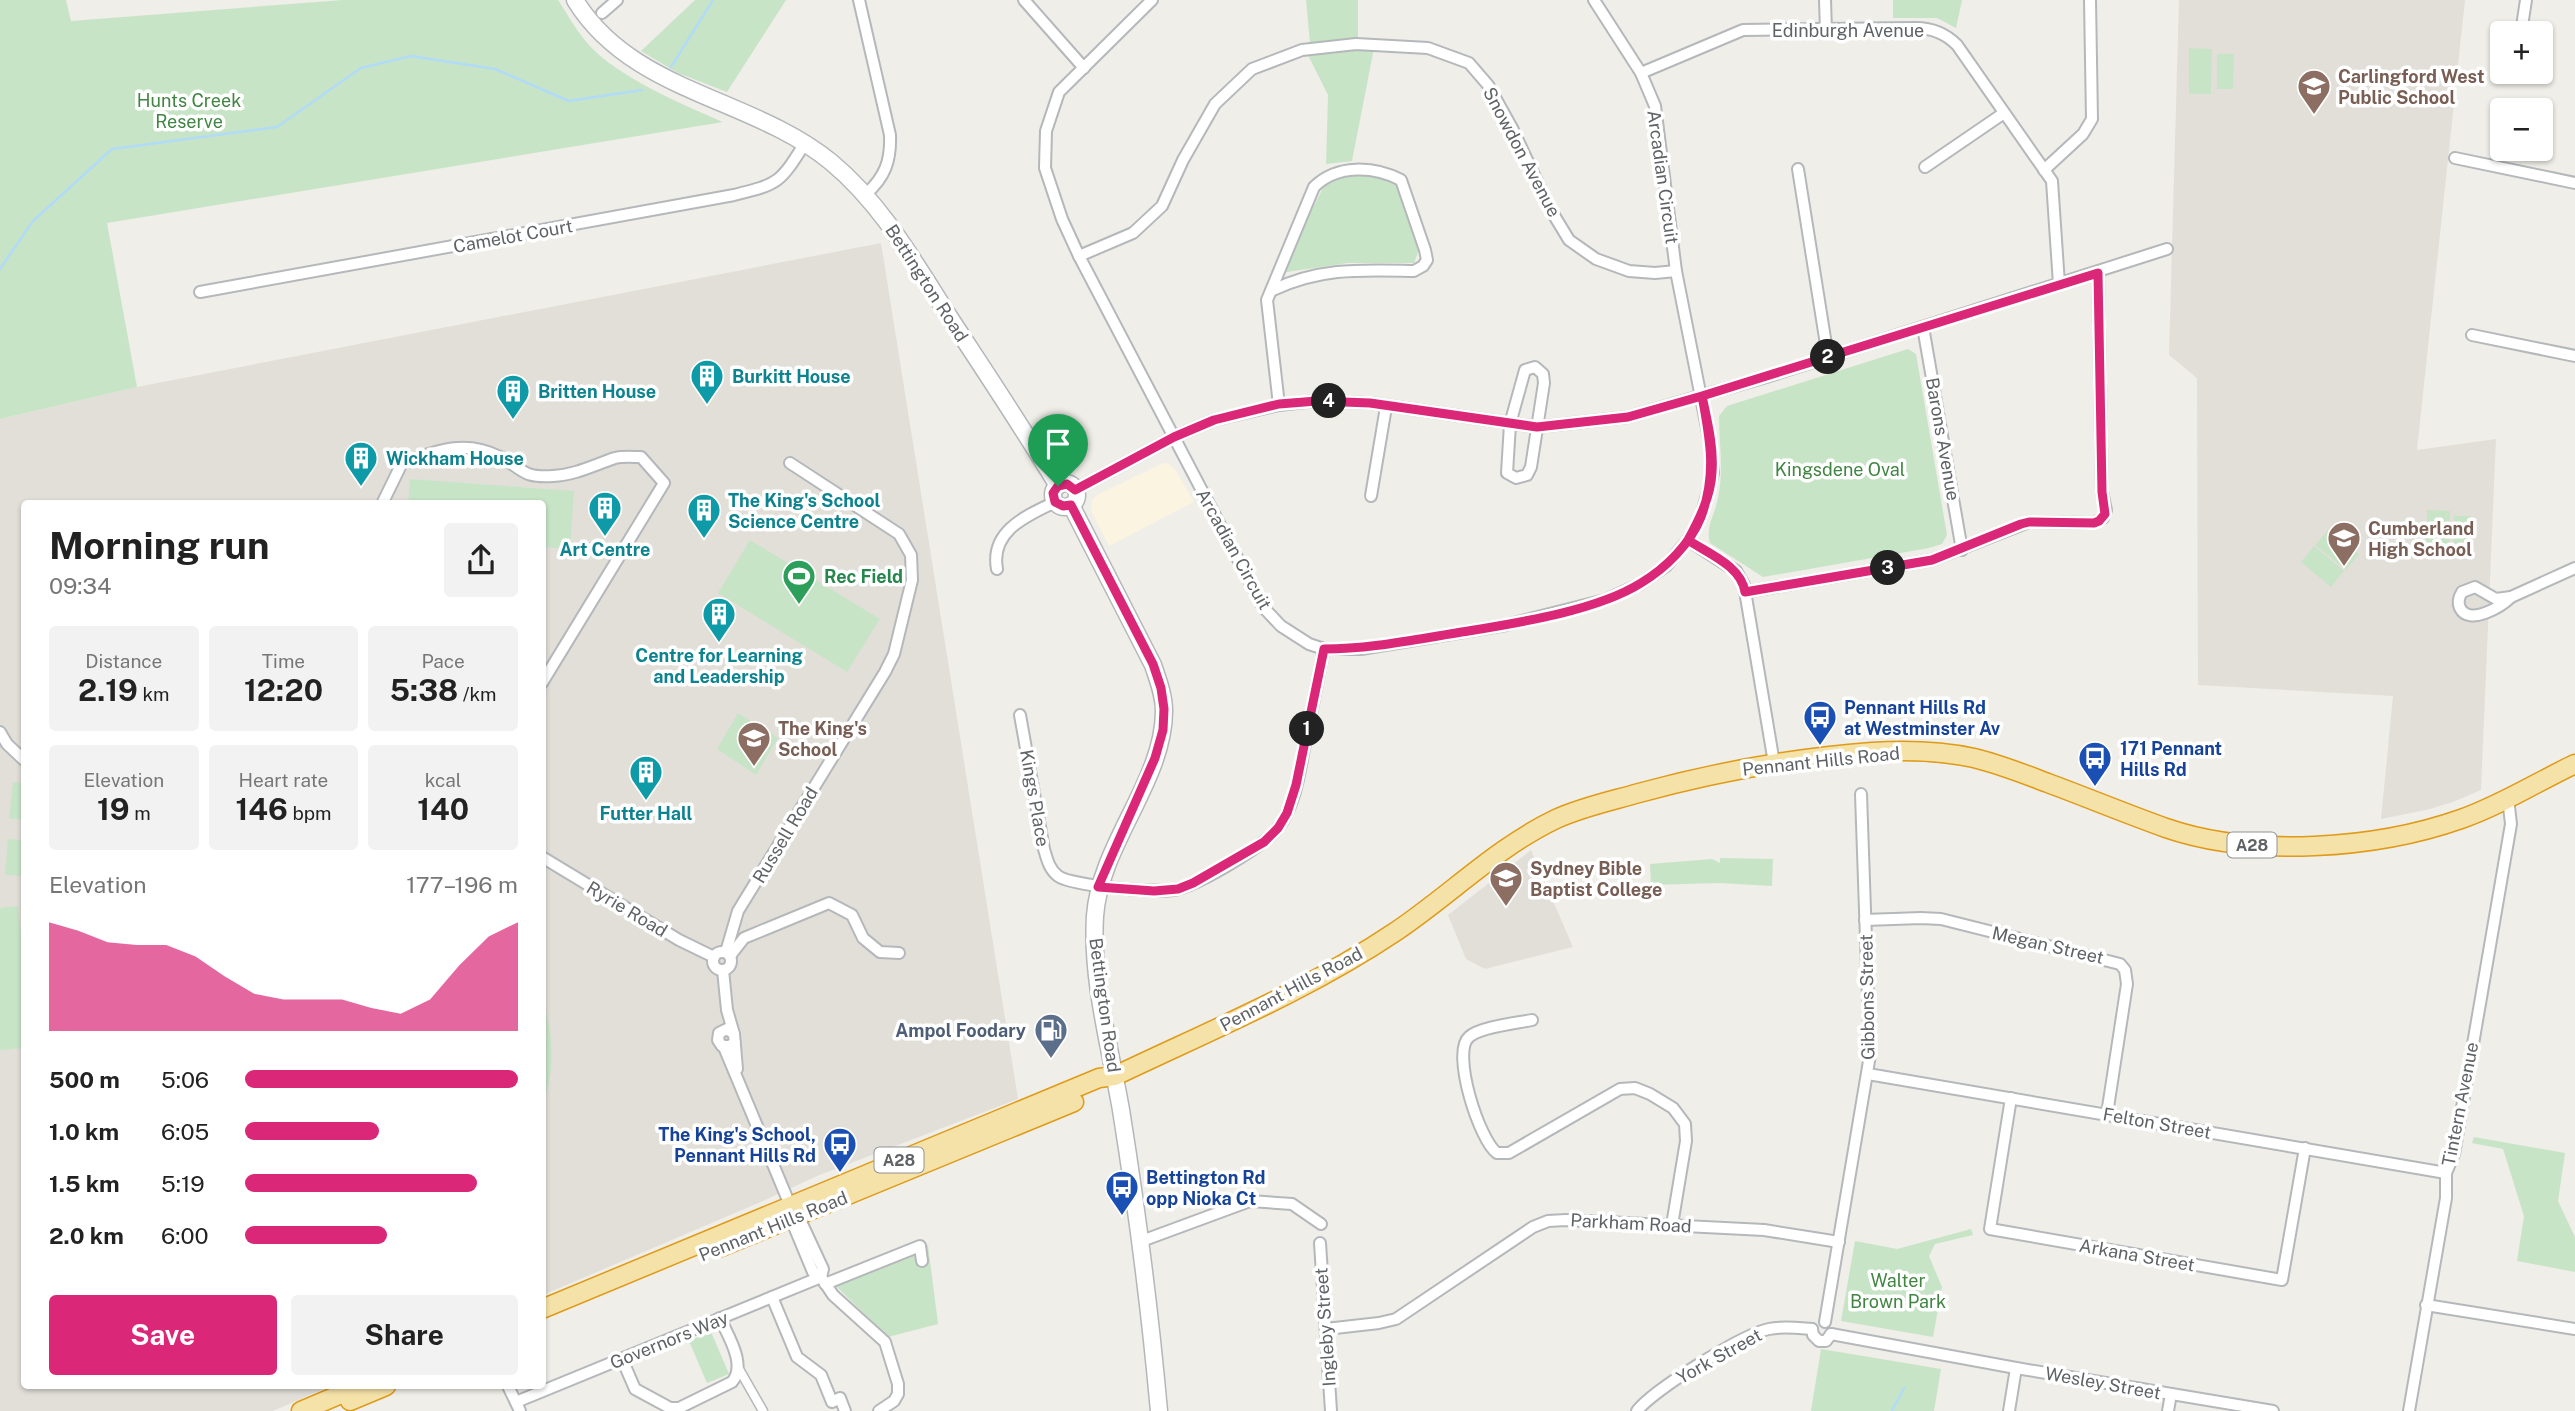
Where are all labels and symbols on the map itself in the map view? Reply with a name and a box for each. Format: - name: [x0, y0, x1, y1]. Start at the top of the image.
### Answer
- street label: Edinburgh Avenue: [1772, 20, 1924, 41]
- place label: Carlingford West Public School: [2338, 66, 2485, 108]
- school or university icon: Carlingford West Public School: [2295, 67, 2333, 116]
- street label: Snowdon Avenue: [1479, 84, 1565, 220]
- park label: Hunts Creek Reserve: [137, 90, 241, 132]
- street label: Arcadian Circuit: [1643, 109, 1683, 245]
- street label: Camelot Court: [452, 215, 574, 257]
- street label: Bettington Road: [881, 220, 973, 346]
- pin: 2: [1811, 340, 1846, 374]
- building icon: Burkitt House: [688, 357, 726, 406]
- place label: Burkitt House: [732, 366, 851, 387]
- building icon: Britten House: [494, 372, 532, 421]
- street label: Barons Avenue: [1922, 376, 1964, 502]
- place label: Britten House: [538, 381, 656, 402]
- pin: 4: [1312, 384, 1346, 418]
- pin: [1028, 414, 1088, 486]
- building icon: Wickham House: [342, 439, 380, 488]
- place label: Wickham House: [386, 448, 524, 469]
- park label: Kingsdene Oval: [1775, 459, 1905, 480]
- street label: Arcadian Circuit: [1192, 485, 1276, 613]
- building icon: Art Centre: [586, 489, 624, 538]
- place label: The King's School Science Centre: [728, 490, 881, 532]
- building icon: The King's School Science Centre: [685, 491, 723, 540]
- place label: Cumberland High School: [2368, 518, 2474, 560]
- school or university icon: Cumberland High School: [2325, 519, 2363, 568]
- place label: Art Centre: [560, 539, 650, 560]
- pin: 3: [1870, 550, 1906, 586]
- sports icon: Rec Field: [780, 557, 818, 606]
- place label: Rec Field: [824, 566, 903, 587]
- building icon: Centre for Learning and Leadership: [700, 595, 738, 644]
- place label: Centre for Learning and Leadership: [635, 645, 803, 687]
- place label: Pennant Hills Rd at Westminster Av: [1844, 697, 2001, 739]
- bus stop icon: Pennant Hills Rd at Westminster Av: [1801, 698, 1839, 747]
- pin: 1: [1290, 712, 1324, 746]
- place label: The King's School: [778, 718, 867, 760]
- school or university icon: The King's School: [735, 719, 773, 768]
- place label: 171 Pennant Hills Rd: [2120, 738, 2222, 780]
- bus stop icon: 171 Pennant Hills Rd: [2076, 739, 2114, 788]
- street label: Pennant Hills Road: [1741, 742, 1901, 780]
- street label: Kings Place: [1016, 748, 1054, 848]
- building icon: Futter Hall: [627, 753, 665, 802]
- street label: Russell Road: [748, 783, 822, 887]
- place label: Futter Hall: [599, 803, 693, 824]
- road number: A28: [2228, 832, 2276, 858]
- place label: Sydney Bible Baptist College: [1530, 858, 1663, 900]
- school or university icon: Sydney Bible Baptist College: [1487, 859, 1525, 908]
- street label: Ryrie Road: [583, 877, 671, 941]
- street label: Megan Street: [1990, 922, 2106, 968]
- street label: Gibbons Street: [1855, 934, 1879, 1060]
- street label: Bettington Road: [1085, 936, 1125, 1074]
- street label: Pennant Hills Road: [1216, 943, 1366, 1035]
- fuel station icon: Ampol Foodary: [1032, 1011, 1070, 1060]
- place label: Ampol Foodary: [895, 1020, 1026, 1041]
- street label: Tintern Avenue: [2438, 1040, 2482, 1168]
- street label: Felton Street: [2101, 1103, 2213, 1143]
- place label: The King's School, Pennant Hills Rd: [658, 1124, 816, 1166]
- bus stop icon: The King's School, Pennant Hills Rd: [821, 1125, 859, 1174]
- road number: A28: [874, 1148, 923, 1172]
- place label: Bettington Rd opp Nioka Ct: [1146, 1167, 1266, 1209]
- bus stop icon: Bettington Rd opp Nioka Ct: [1103, 1168, 1141, 1217]
- street label: Pennant Hills Road: [696, 1187, 850, 1265]
- street label: Parkham Road: [1570, 1209, 1692, 1237]
- street label: Arkana Street: [2078, 1235, 2196, 1275]
- street label: Ingleby Street: [1310, 1267, 1340, 1387]
- park label: Walter Brown Park: [1850, 1270, 1946, 1312]
- street label: Governors Way: [607, 1307, 731, 1373]
- street label: York Street: [1673, 1324, 1765, 1388]
- street label: Wesley Street: [2043, 1362, 2163, 1404]

